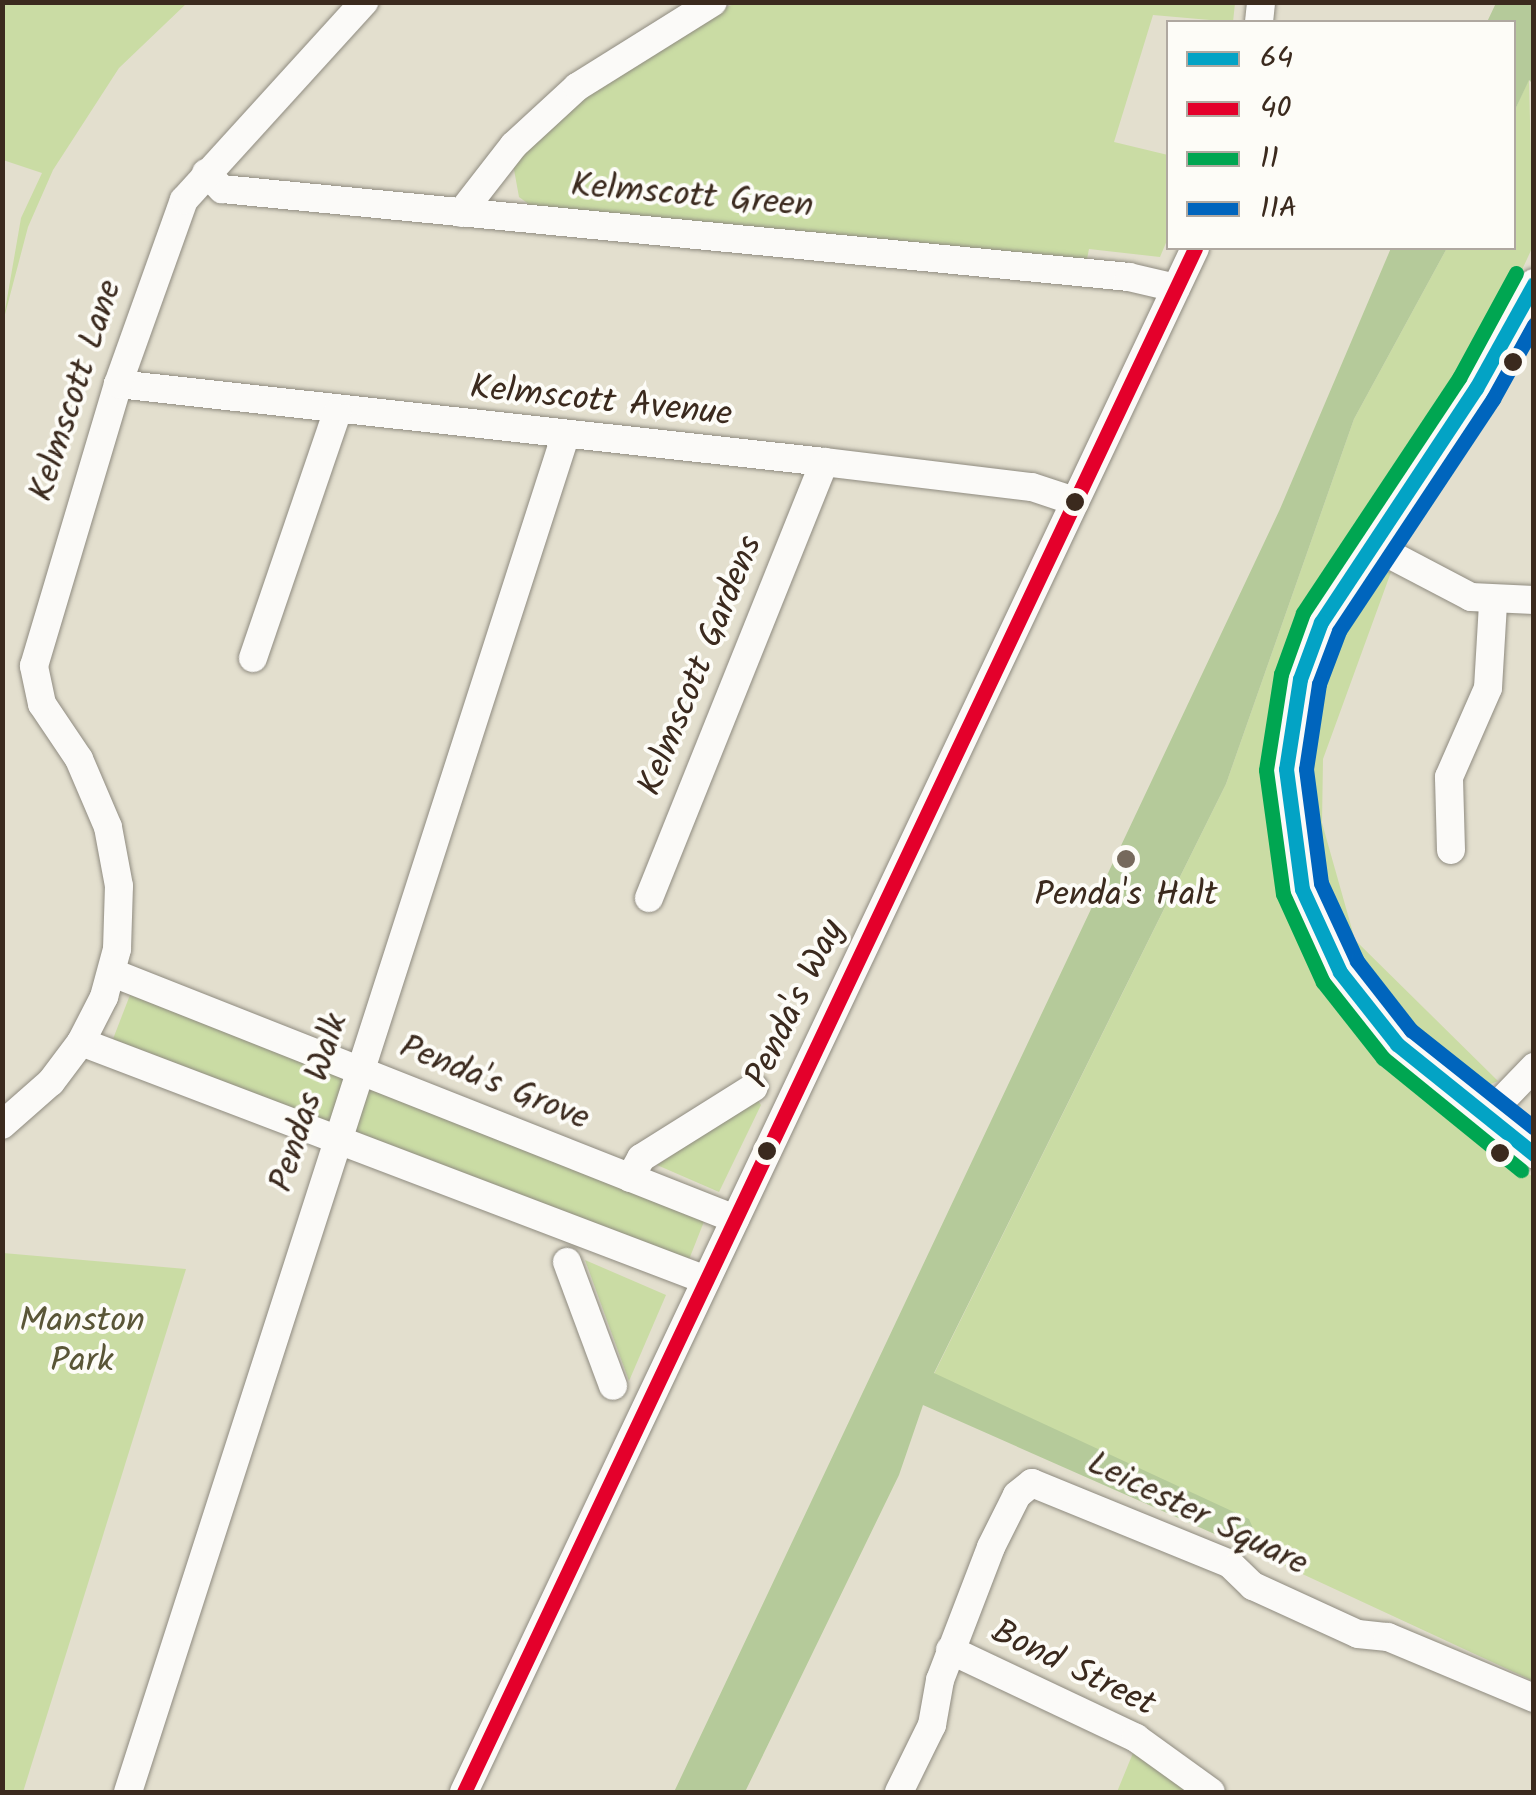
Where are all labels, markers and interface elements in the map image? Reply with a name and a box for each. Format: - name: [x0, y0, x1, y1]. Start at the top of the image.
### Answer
- legend: [1166, 20, 1516, 250]
- text: 64: [1260, 35, 1293, 83]
- text: 40: [1260, 85, 1292, 133]
- text: 11: [1260, 135, 1279, 183]
- street label: Kelmscott Green: [569, 165, 815, 229]
- text: 11A: [1260, 185, 1297, 233]
- street label: Kelmscott Lane: [21, 275, 133, 507]
- unlabelled marker: [1503, 352, 1523, 372]
- street label: Kelmscott Avenue: [468, 367, 734, 437]
- unlabelled marker: [1065, 492, 1085, 512]
- street label: Kelmscott Gardens: [630, 530, 772, 802]
- marker: Penda's Halt: [1115, 848, 1137, 870]
- place label: Penda's Halt: [1034, 875, 1218, 917]
- street label: Penda's Way: [737, 913, 855, 1095]
- street label: Pendas Walk: [261, 1009, 359, 1197]
- street label: Penda's Grove: [393, 1027, 595, 1141]
- unlabelled marker: [757, 1141, 777, 1161]
- unlabelled marker: [1490, 1143, 1510, 1163]
- park label: Manston Park: [19, 1301, 145, 1383]
- street label: Leicester Square: [1080, 1443, 1314, 1587]
- street label: Bond Street: [984, 1611, 1162, 1727]

